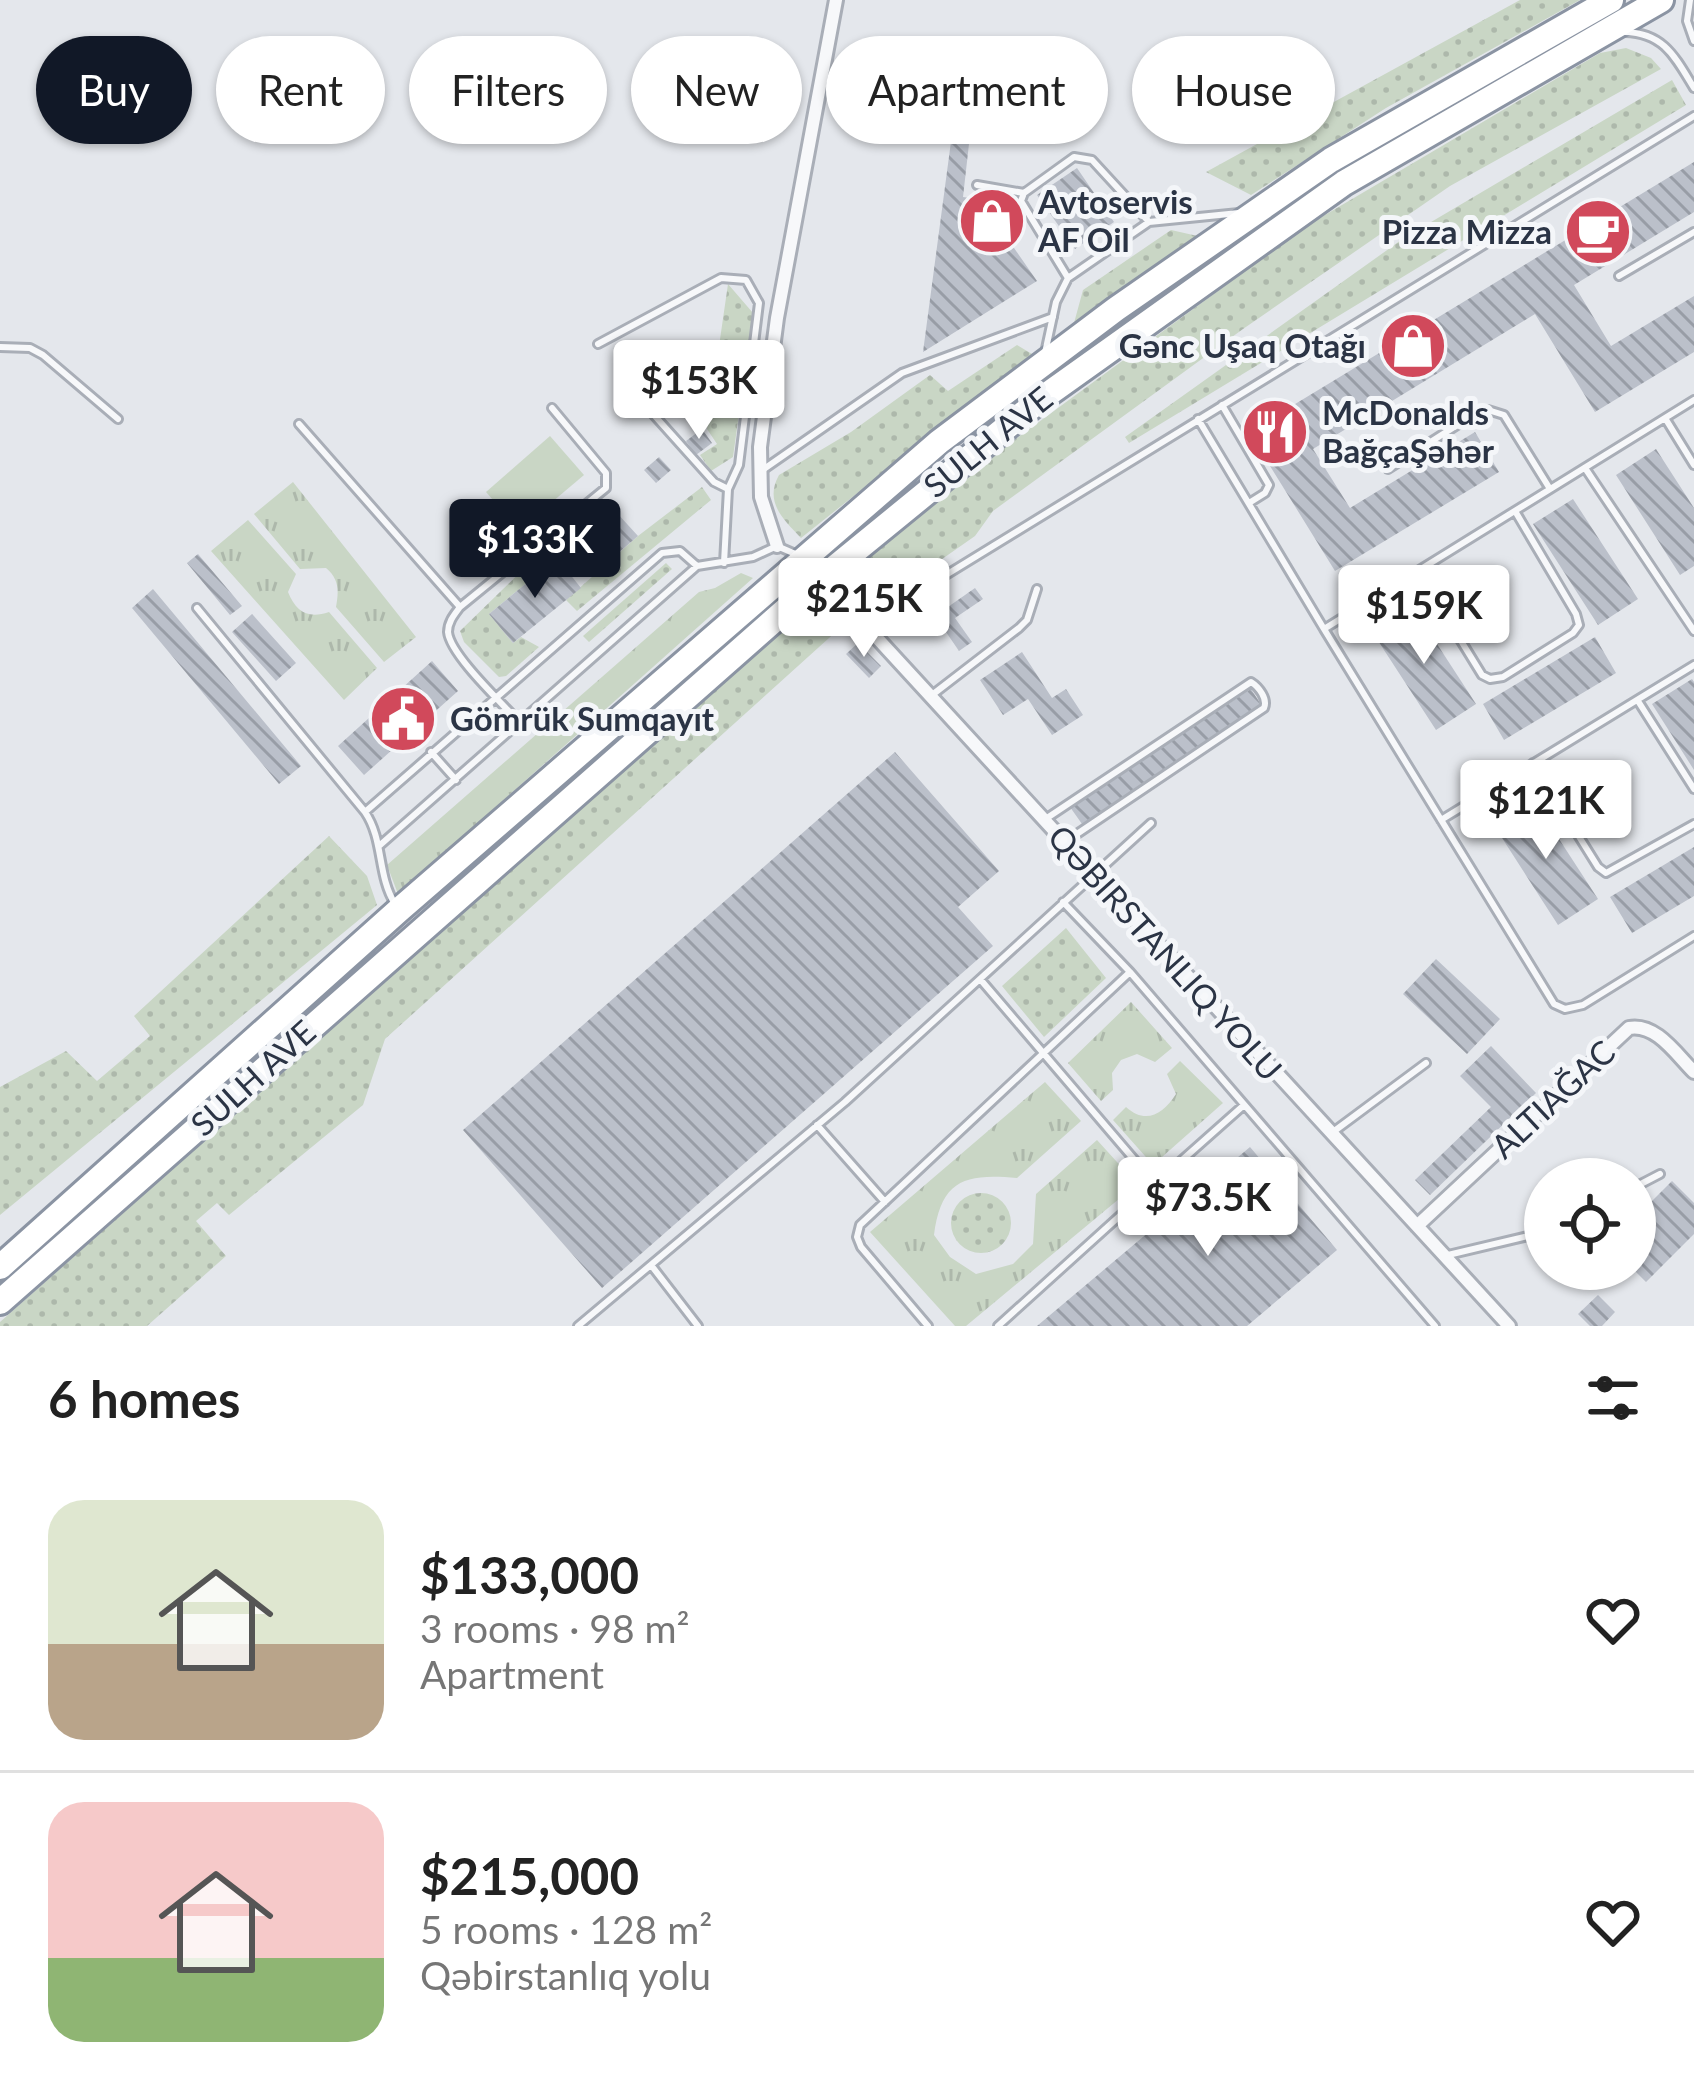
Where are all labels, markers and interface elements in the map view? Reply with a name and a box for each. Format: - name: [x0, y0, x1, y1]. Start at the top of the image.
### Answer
- chip: Buy: [36, 36, 192, 144]
- chip: Rent: [216, 36, 385, 144]
- chip: Filters: [409, 36, 607, 144]
- chip: New: [631, 36, 802, 144]
- chip: Apartment: [826, 36, 1108, 144]
- chip: House: [1132, 36, 1335, 144]
- place label: Avtoservis AF Oil: [1037, 181, 1193, 259]
- shop icon: Avtoservis AF Oil: [957, 186, 1027, 256]
- cafe icon: Pizza Mizza: [1563, 197, 1633, 267]
- place label: Pizza Mizza: [1382, 211, 1552, 251]
- shop icon: Gənc Uşaq Otağı: [1378, 311, 1448, 381]
- place label: Gənc Uşaq Otağı: [1119, 325, 1366, 365]
- pin: $153K: [615, 340, 783, 442]
- text: $153K: [640, 356, 758, 402]
- street label: SULH AVE: [915, 377, 1060, 505]
- place label: McDonalds BağçaŞəhər: [1322, 392, 1495, 470]
- restaurant icon: McDonalds BağçaŞəhər: [1240, 397, 1310, 467]
- pin: $133K: [451, 499, 619, 601]
- text: $133K: [476, 515, 594, 561]
- pin: $215K: [780, 558, 948, 660]
- pin: $159K: [1340, 565, 1508, 667]
- text: $215K: [805, 574, 923, 620]
- text: $159K: [1365, 581, 1483, 627]
- public building icon: Gömrük Sumqayıt: [368, 684, 438, 754]
- place label: Gömrük Sumqayıt: [450, 698, 715, 738]
- pin: $121K: [1462, 760, 1630, 862]
- text: $121K: [1487, 776, 1605, 822]
- street label: QƏBIRSTANLIQ YOLU: [1040, 816, 1291, 1088]
- street label: SULH AVE: [182, 1011, 323, 1144]
- street label: ALTIAĞAC: [1482, 1031, 1622, 1166]
- pin: $73.5K: [1110, 1157, 1306, 1259]
- map controls: [1524, 1158, 1656, 1290]
- button: locate: [1524, 1158, 1656, 1290]
- text: $73.5K: [1145, 1173, 1271, 1219]
- icon: filters: [1580, 1365, 1646, 1431]
- text: 6 homes: [48, 1368, 240, 1429]
- text: $133,000: [420, 1544, 639, 1605]
- icon: home: [144, 1548, 288, 1692]
- icon: heart: [1580, 1587, 1646, 1653]
- text: 3 rooms · 98 m²: [420, 1605, 690, 1651]
- text: Apartment: [420, 1651, 604, 1697]
- text: $215,000: [420, 1845, 639, 1906]
- icon: home: [144, 1850, 288, 1994]
- icon: heart: [1580, 1889, 1646, 1955]
- text: 5 rooms · 128 m²: [420, 1906, 712, 1952]
- text: Qəbirstanlıq yolu: [420, 1952, 711, 1998]

